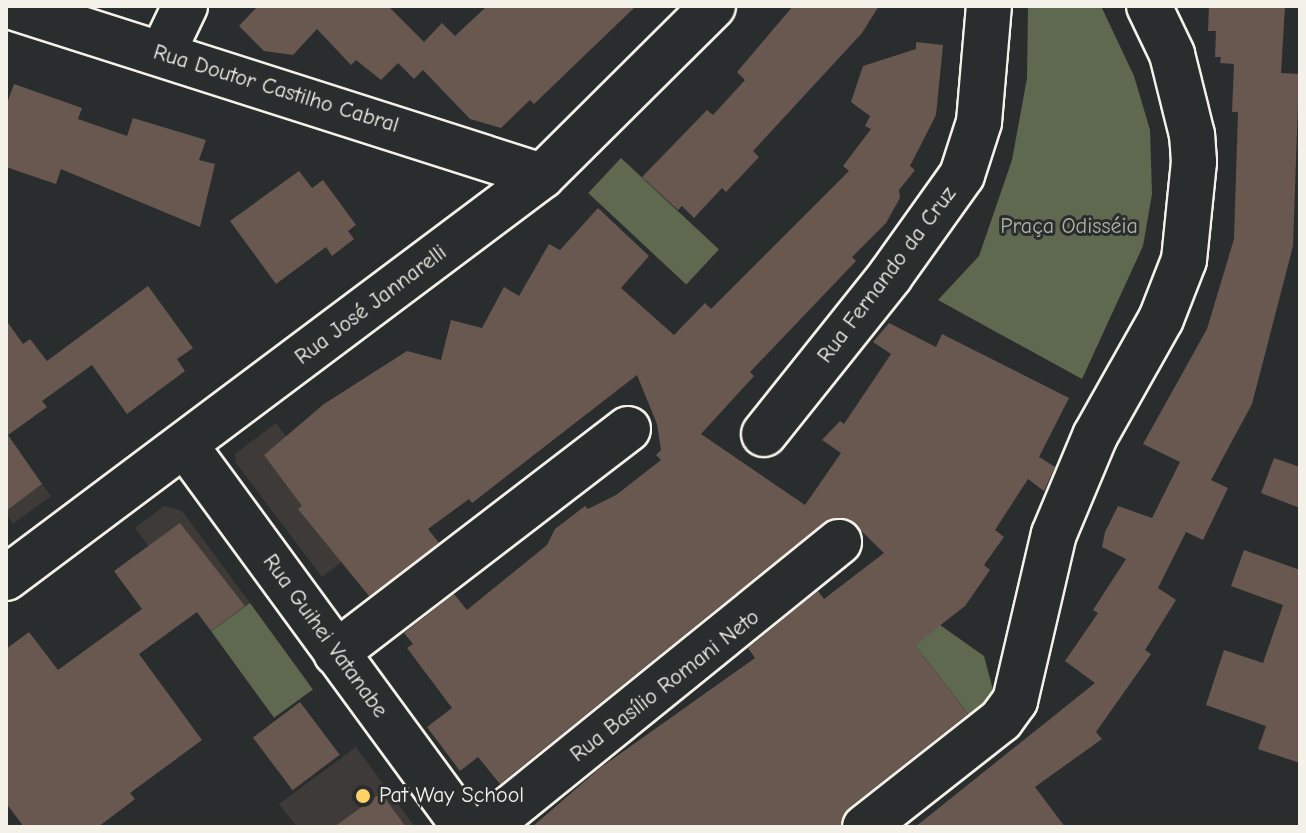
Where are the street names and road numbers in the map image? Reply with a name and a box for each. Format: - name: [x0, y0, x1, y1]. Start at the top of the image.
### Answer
- street label: Rua Doutor Castilho Cabral: [150, 39, 402, 139]
- street label: Rua Fernando da Cruz: [812, 182, 962, 368]
- street label: Rua José Jannarelli: [290, 239, 452, 371]
- street label: Rua Guihei Vatanabe: [257, 549, 393, 723]
- street label: Rua Basílio Romani Neto: [565, 604, 765, 768]

